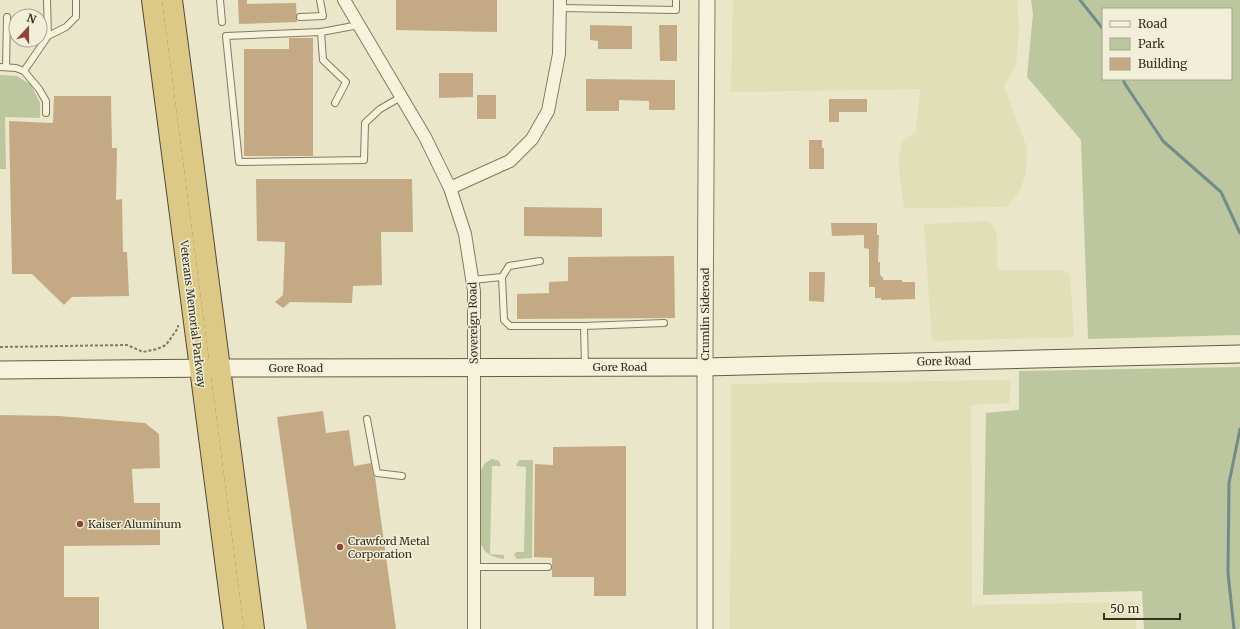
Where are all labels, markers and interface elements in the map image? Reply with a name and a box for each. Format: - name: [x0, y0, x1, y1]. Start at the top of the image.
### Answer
- north arrow: [8, 8, 48, 48]
- legend: [1102, 8, 1232, 80]
- text: N: [25, 11, 38, 27]
- text: Road: [1138, 16, 1167, 31]
- text: Park: [1138, 36, 1165, 51]
- text: Building: [1138, 56, 1188, 71]
- street label: Veterans Memorial Parkway: [177, 238, 209, 389]
- street label: Crumlin Sideroad: [698, 267, 712, 360]
- street label: Sovereign Road: [465, 281, 481, 364]
- street label: Gore Road: [917, 354, 972, 368]
- street label: Gore Road: [593, 360, 648, 374]
- street label: Gore Road: [269, 361, 324, 375]
- place label: Kaiser Aluminum: [88, 517, 182, 531]
- marker: Kaiser Aluminum: [75, 519, 85, 529]
- place label: Crawford Metal Corporation: [348, 534, 430, 561]
- marker: Crawford Metal Corporation: [335, 542, 345, 552]
- scale bar: [1104, 595, 1180, 621]
- text: 50 m: [1110, 601, 1139, 616]

